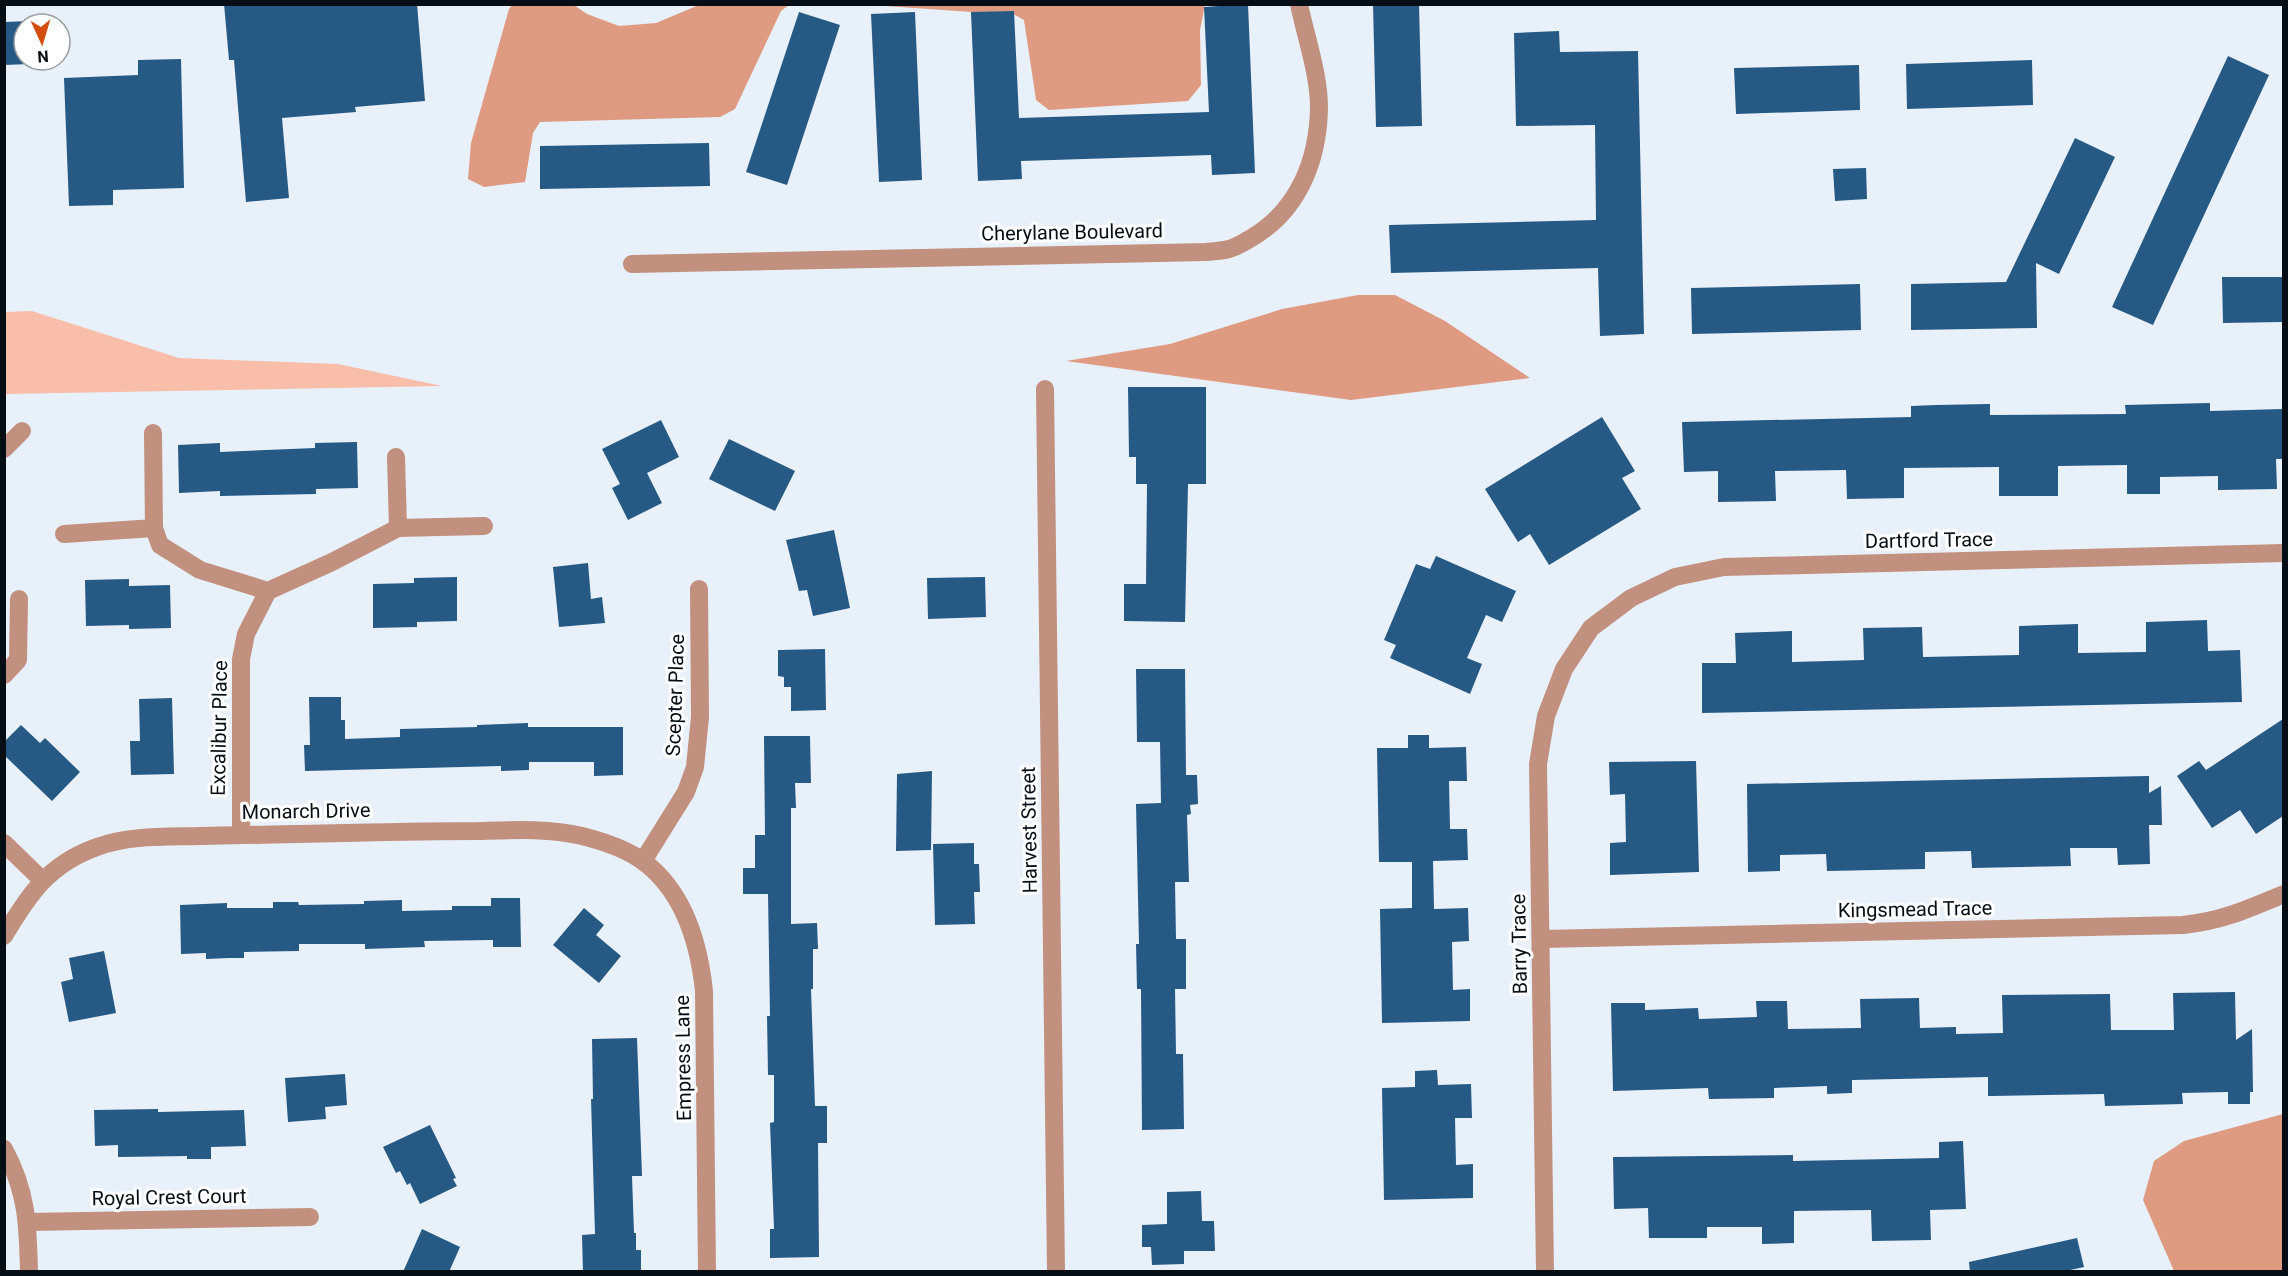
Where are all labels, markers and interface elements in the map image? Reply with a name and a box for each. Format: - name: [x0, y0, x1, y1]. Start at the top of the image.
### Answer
- north arrow: [12, 12, 72, 72]
- text: N: [37, 47, 49, 66]
- street label: Cherylane Boulevard: [981, 218, 1163, 246]
- street label: Dartford Trace: [1865, 527, 1993, 553]
- street label: Scepter Place: [661, 633, 689, 757]
- street label: Excalibur Place: [206, 660, 232, 796]
- street label: Harvest Street: [1016, 766, 1042, 894]
- street label: Monarch Drive: [241, 798, 371, 824]
- street label: Barry Trace: [1506, 893, 1532, 995]
- street label: Kingsmead Trace: [1838, 896, 1992, 922]
- street label: Empress Lane: [670, 995, 696, 1121]
- street label: Royal Crest Court: [91, 1184, 247, 1210]

